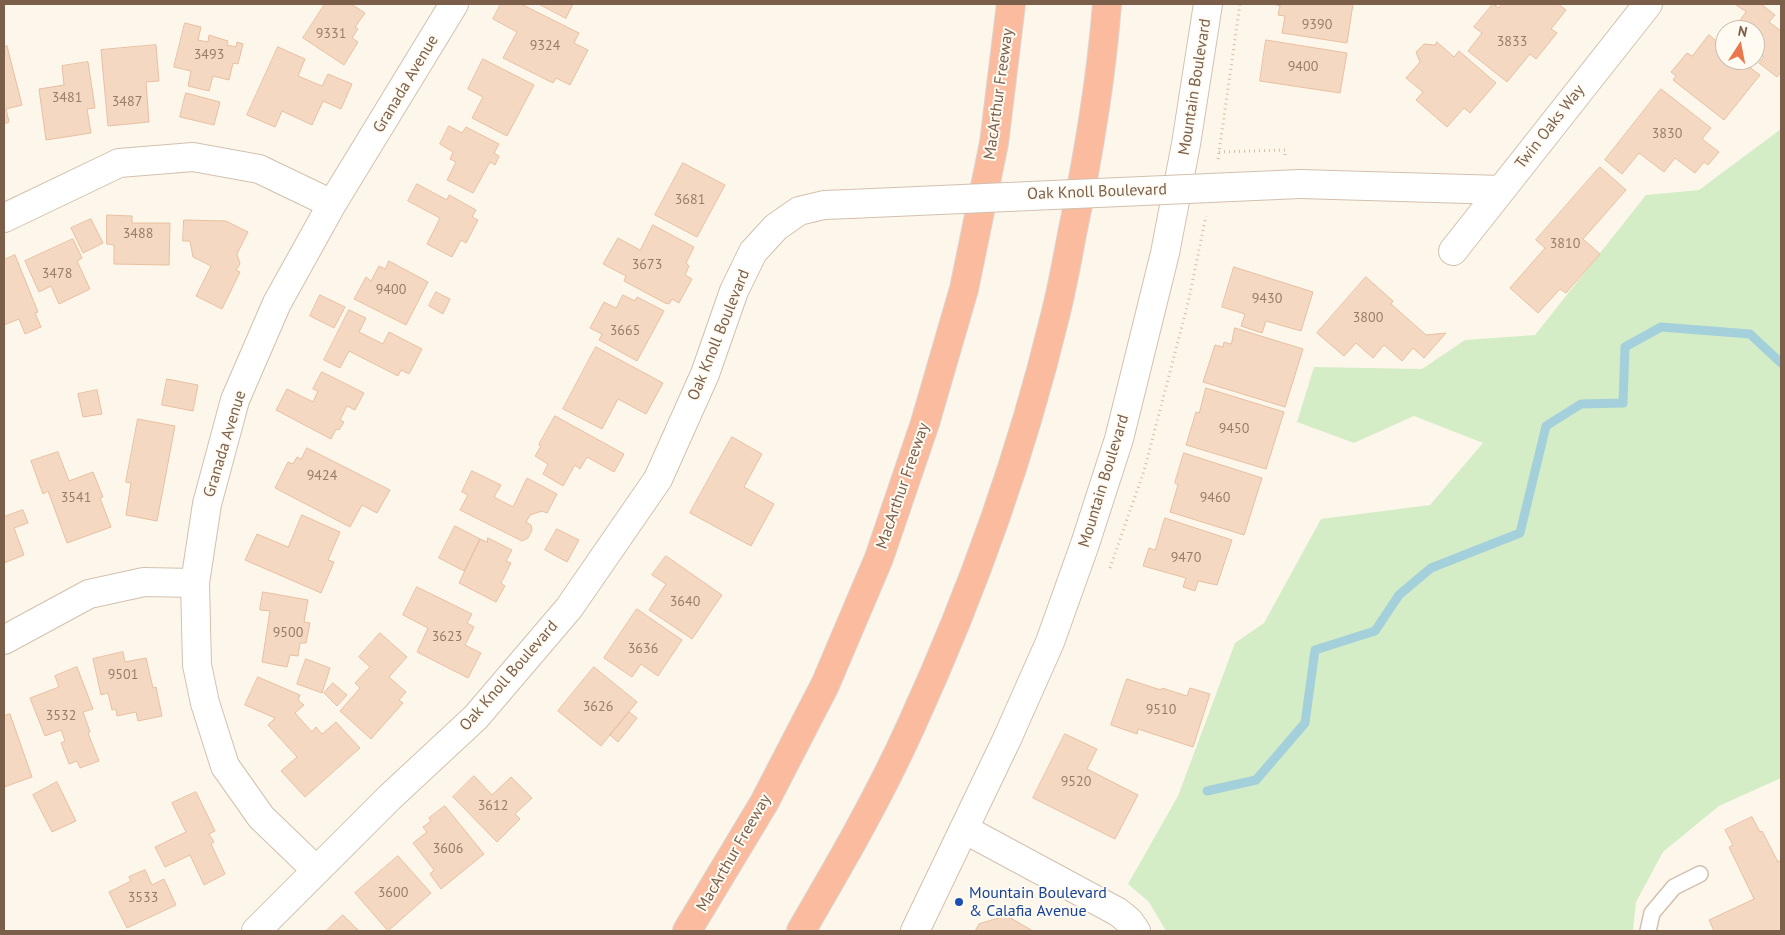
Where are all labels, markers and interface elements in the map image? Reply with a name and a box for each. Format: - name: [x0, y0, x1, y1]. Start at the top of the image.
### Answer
- street label: Mountain Boulevard: [1175, 17, 1215, 157]
- house number: 9390: [1302, 17, 1332, 33]
- north arrow: [1715, 20, 1765, 70]
- text: N: [1736, 22, 1749, 41]
- house number: 9331: [316, 26, 346, 42]
- street label: MacArthur Freeway: [980, 27, 1018, 161]
- street label: Granada Avenue: [369, 32, 443, 136]
- house number: 3833: [1497, 34, 1527, 50]
- house number: 9324: [530, 38, 560, 54]
- house number: 3493: [194, 47, 224, 63]
- house number: 9400: [1288, 59, 1318, 75]
- street label: Twin Oaks Way: [1511, 81, 1589, 173]
- house number: 3481: [52, 90, 82, 106]
- house number: 3487: [112, 94, 142, 110]
- house number: 3830: [1652, 126, 1682, 142]
- street label: Oak Knoll Boulevard: [1027, 180, 1167, 204]
- house number: 3681: [675, 192, 705, 208]
- house number: 3488: [123, 226, 153, 242]
- house number: 3810: [1550, 236, 1580, 252]
- house number: 3673: [632, 257, 662, 273]
- house number: 3478: [42, 266, 72, 282]
- street label: Oak Knoll Boulevard: [684, 267, 754, 403]
- house number: 9400: [376, 282, 406, 298]
- house number: 9430: [1252, 291, 1282, 307]
- house number: 3800: [1353, 310, 1383, 326]
- house number: 3665: [610, 323, 640, 339]
- street label: Granada Avenue: [200, 388, 250, 500]
- street label: Mountain Boulevard: [1075, 412, 1133, 550]
- street label: MacArthur Freeway: [872, 420, 934, 552]
- house number: 9450: [1219, 421, 1249, 437]
- house number: 9424: [307, 468, 337, 484]
- house number: 3541: [61, 490, 91, 506]
- house number: 9460: [1200, 490, 1230, 506]
- house number: 9470: [1171, 550, 1201, 566]
- house number: 3640: [670, 594, 700, 610]
- street label: Oak Knoll Boulevard: [456, 617, 562, 735]
- house number: 9500: [273, 625, 303, 641]
- house number: 3623: [432, 629, 462, 645]
- house number: 3636: [628, 641, 658, 657]
- house number: 9501: [108, 667, 138, 683]
- house number: 3626: [583, 699, 613, 715]
- house number: 9510: [1146, 702, 1176, 718]
- house number: 3532: [46, 708, 76, 724]
- house number: 9520: [1061, 774, 1091, 790]
- street label: MacArthur Freeway: [693, 791, 775, 915]
- house number: 3612: [478, 798, 508, 814]
- house number: 3606: [433, 841, 463, 857]
- place label: Mountain Boulevard & Calafia Avenue: [969, 883, 1107, 921]
- house number: 3600: [378, 885, 408, 901]
- house number: 3533: [128, 890, 158, 906]
- marker: Mountain Boulevard & Calafia Avenue: [953, 896, 965, 908]

